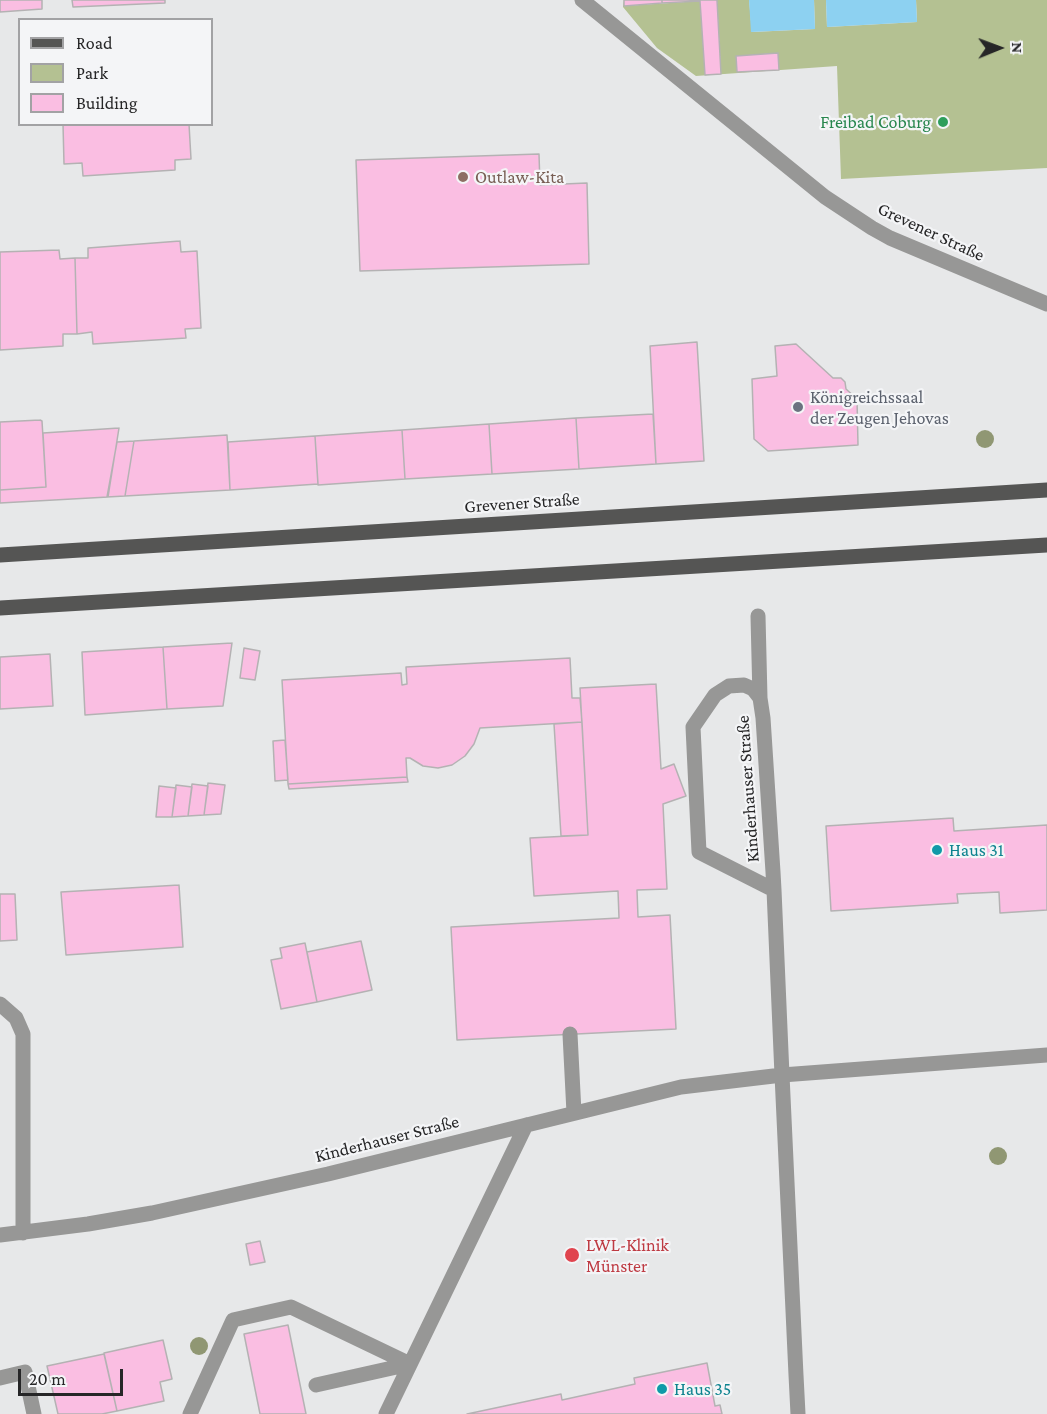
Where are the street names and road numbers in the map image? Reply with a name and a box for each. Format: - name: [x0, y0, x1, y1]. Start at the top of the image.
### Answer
- street label: Grevener Straße: [874, 198, 988, 266]
- street label: Grevener Straße: [464, 488, 580, 518]
- street label: Kinderhauser Straße: [732, 715, 764, 863]
- street label: Kinderhauser Straße: [313, 1111, 461, 1167]

